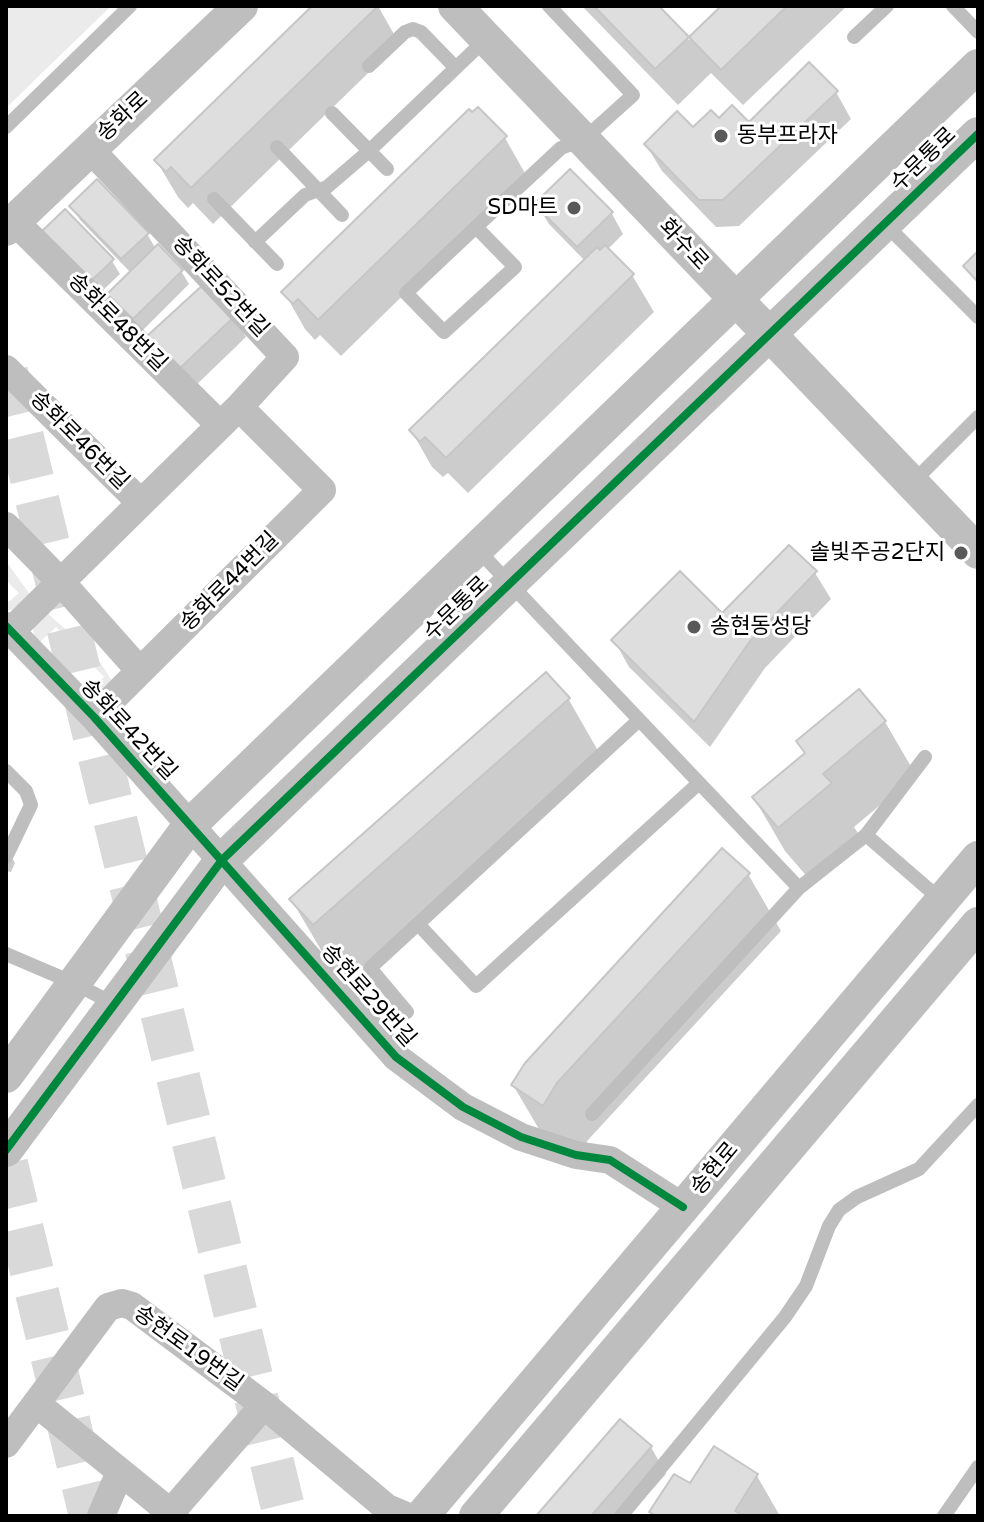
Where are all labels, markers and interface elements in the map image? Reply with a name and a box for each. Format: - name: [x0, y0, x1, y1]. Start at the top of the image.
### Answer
- street label: 송화로: [92, 87, 154, 147]
- street label: 수문통로: [886, 122, 962, 198]
- place label: 동부프라자: [737, 123, 838, 149]
- marker: 동부프라자: [712, 127, 730, 145]
- place label: SD마트: [487, 195, 558, 221]
- marker: SD마트: [565, 199, 583, 217]
- street label: 화수로: [653, 214, 713, 276]
- street label: 송화로52번길: [166, 231, 274, 343]
- street label: 송화로48번길: [62, 268, 172, 378]
- street label: 송화로46번길: [24, 386, 134, 496]
- street label: 송화로44번길: [175, 527, 285, 637]
- place label: 솔빛주공2단지: [810, 540, 945, 566]
- marker: 솔빛주공2단지: [952, 544, 970, 562]
- street label: 수문통로: [419, 571, 495, 647]
- place label: 송현동성당: [710, 614, 811, 640]
- marker: 송현동성당: [685, 618, 703, 636]
- street label: 송화로42번길: [74, 674, 182, 786]
- street label: 송현로29번길: [315, 939, 421, 1053]
- street label: 송현로: [685, 1137, 745, 1201]
- street label: 송현로19번길: [128, 1300, 248, 1398]

